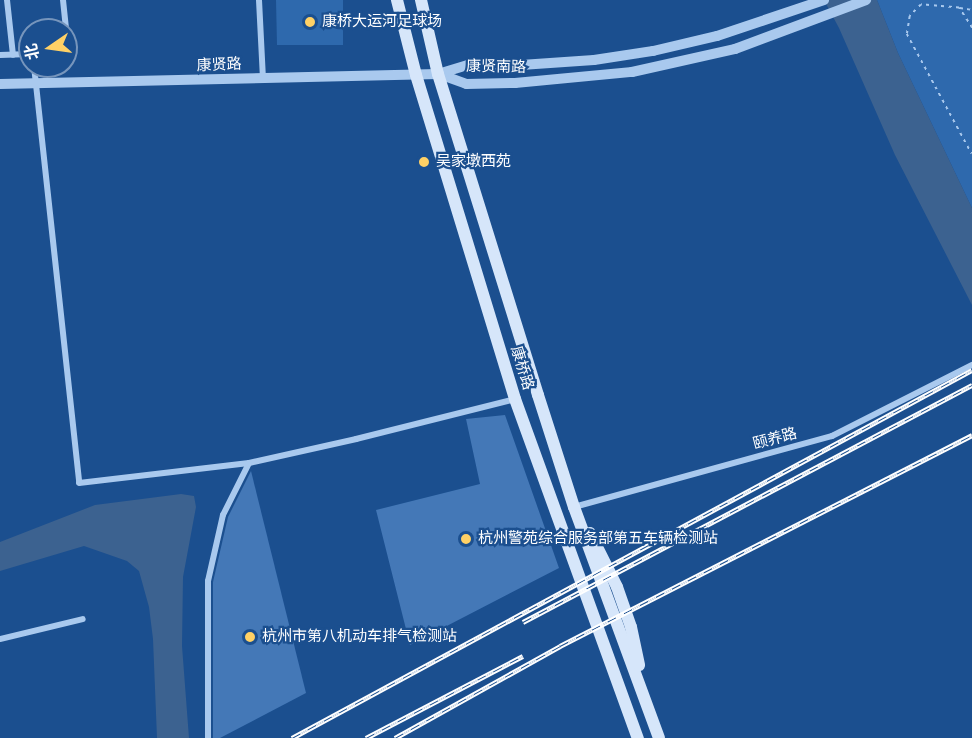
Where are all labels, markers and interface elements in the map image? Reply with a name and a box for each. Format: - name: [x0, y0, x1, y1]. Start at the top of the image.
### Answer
- place label: 康桥大运河足球场: [322, 13, 442, 31]
- marker: 康桥大运河足球场: [303, 15, 317, 29]
- north arrow: [18, 18, 78, 78]
- text: 北: [20, 41, 45, 62]
- street label: 康贤路: [196, 55, 242, 75]
- street label: 康贤南路: [466, 57, 526, 77]
- place label: 吴家墩西苑: [436, 153, 511, 171]
- marker: 吴家墩西苑: [417, 155, 431, 169]
- street label: 康桥路: [507, 344, 537, 392]
- street label: 颐养路: [751, 424, 799, 454]
- place label: 杭州警苑综合服务部第五车辆检测站: [478, 530, 718, 548]
- marker: 杭州警苑综合服务部第五车辆检测站: [459, 532, 473, 546]
- place label: 杭州市第八机动车排气检测站: [262, 628, 457, 646]
- marker: 杭州市第八机动车排气检测站: [243, 630, 257, 644]

